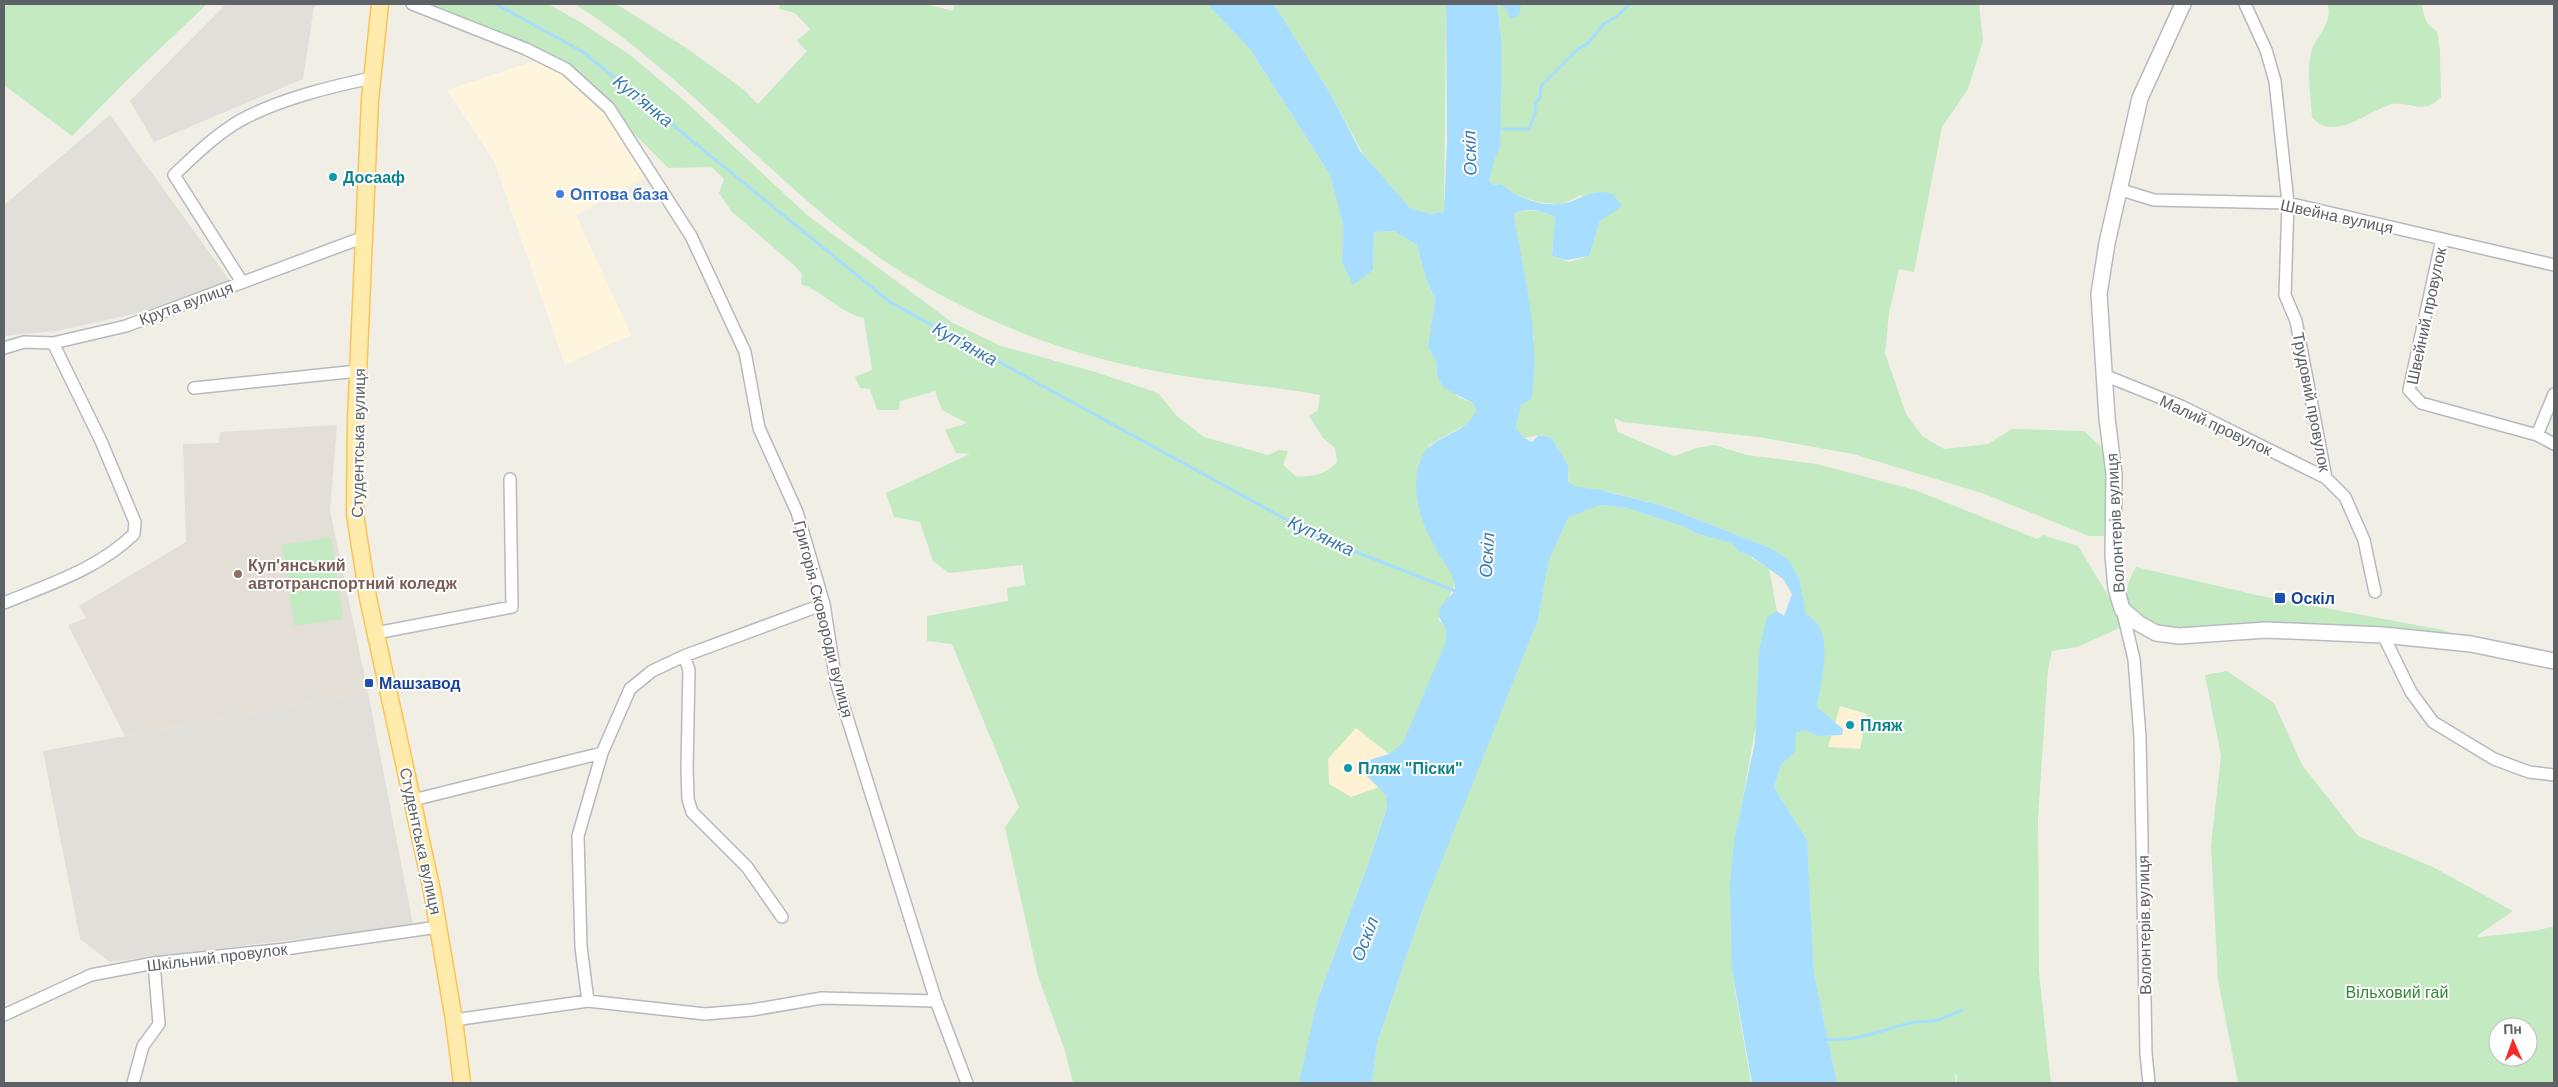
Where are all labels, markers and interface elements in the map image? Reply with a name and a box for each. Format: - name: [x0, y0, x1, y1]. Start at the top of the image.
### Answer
- water label: Куп'янка: [609, 71, 677, 131]
- water label: Оскіл: [1459, 130, 1481, 176]
- place label: Досааф: [343, 169, 405, 186]
- marker: Досааф: [327, 171, 339, 183]
- place label: Оптова база: [570, 186, 668, 203]
- marker: Оптова база: [554, 188, 566, 200]
- street label: Швейна вулиця: [2279, 196, 2395, 237]
- street label: Швейний провулок: [2404, 245, 2450, 386]
- street label: Крута вулиця: [137, 279, 235, 328]
- water label: Куп'янка: [929, 318, 1001, 370]
- street label: Трудовий провулок: [2290, 331, 2334, 474]
- street label: Студентська вулиця: [349, 368, 368, 518]
- street label: Малий провулок: [2157, 392, 2275, 459]
- street label: Волонтерів вулиця: [2103, 453, 2128, 593]
- water label: Куп'янка: [1285, 512, 1357, 560]
- street label: Григорія Сковороди вулиця: [791, 519, 856, 719]
- water label: Оскіл: [1476, 532, 1498, 578]
- place label: Куп'янський автотранспортний коледж: [248, 557, 457, 592]
- marker: Куп'янський автотранспортний коледж: [232, 568, 244, 580]
- place label: Оскіл: [2291, 590, 2335, 607]
- marker: Оскіл: [2273, 591, 2287, 605]
- place label: Машзавод: [379, 675, 461, 692]
- marker: Машзавод: [363, 677, 375, 689]
- place label: Пляж: [1860, 717, 1903, 734]
- marker: Пляж: [1844, 719, 1856, 731]
- place label: Пляж "Піски": [1358, 760, 1463, 777]
- marker: Пляж "Піски": [1342, 762, 1354, 774]
- street label: Студентська вулиця: [397, 766, 444, 916]
- street label: Волонтерів вулиця: [2135, 855, 2154, 995]
- water label: Оскіл: [1347, 914, 1383, 964]
- street label: Шкільний провулок: [146, 940, 289, 975]
- park label: Вільховий гай: [2346, 984, 2448, 1001]
- north arrow: [2488, 1017, 2538, 1067]
- text: Пн: [2503, 1021, 2522, 1037]

